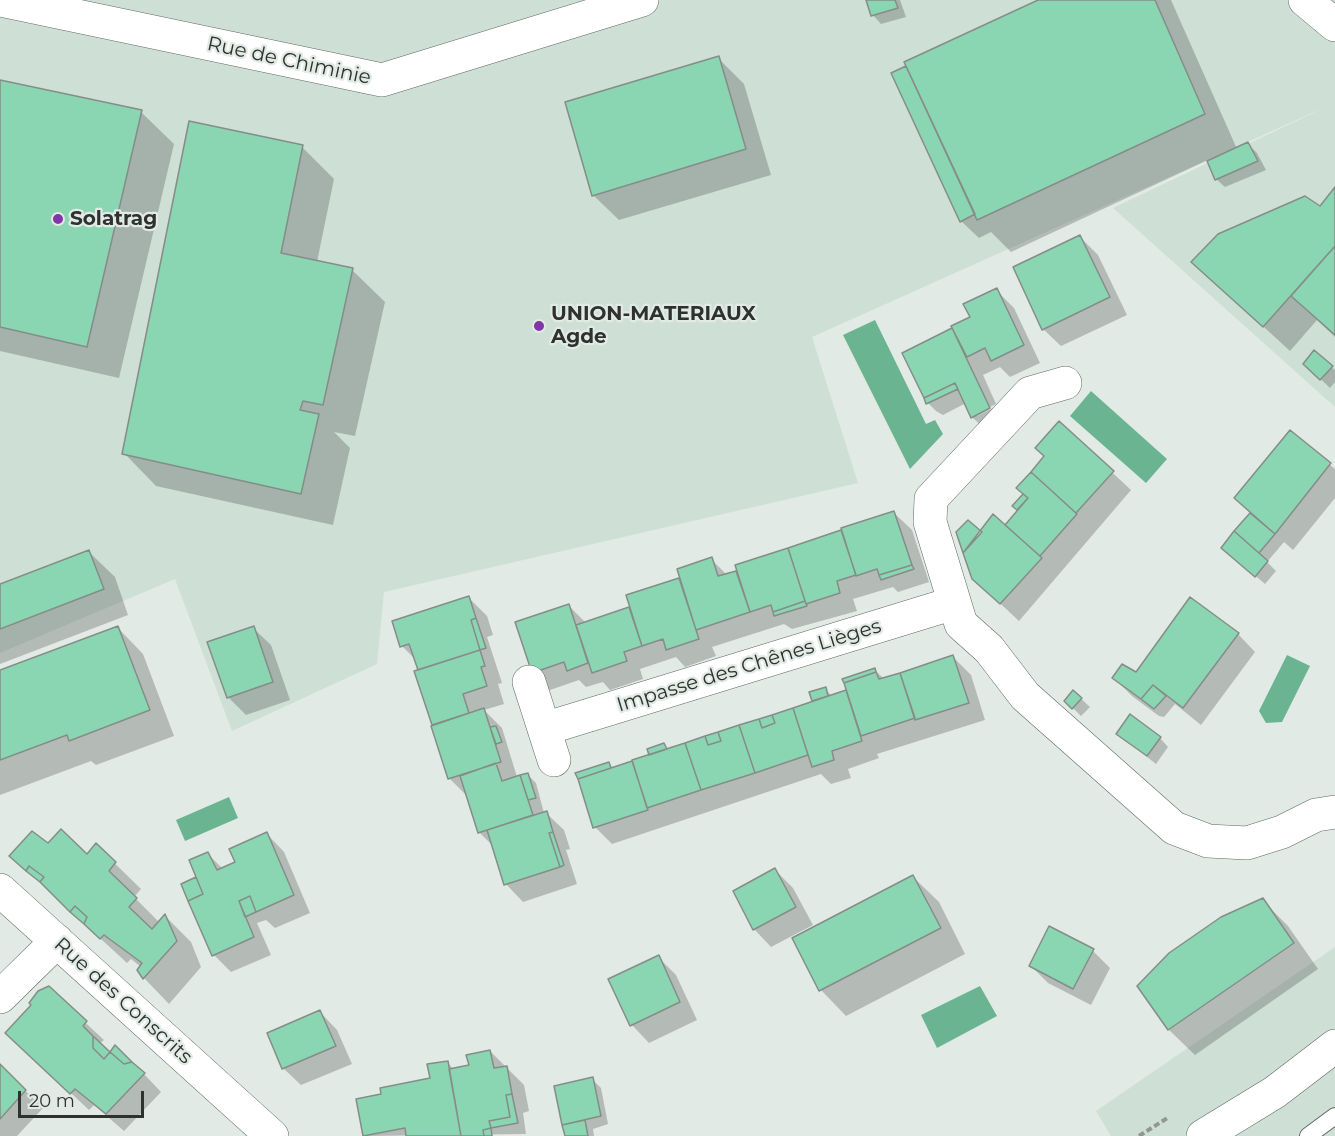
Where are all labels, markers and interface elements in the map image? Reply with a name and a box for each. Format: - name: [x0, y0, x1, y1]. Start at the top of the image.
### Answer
- street label: Rue de Chiminie: [205, 32, 373, 90]
- place label: Solatrag: [70, 207, 157, 231]
- marker: Solatrag: [51, 212, 65, 226]
- place label: UNION-MATERIAUX Agde: [551, 302, 756, 349]
- marker: UNION-MATERIAUX Agde: [532, 319, 546, 333]
- street label: Impasse des Chênes Lièges: [614, 614, 884, 718]
- street label: Rue des Conscrits: [49, 933, 197, 1069]
- scale bar: [21, 1079, 147, 1117]
- text: 20 m: [29, 1090, 75, 1112]

